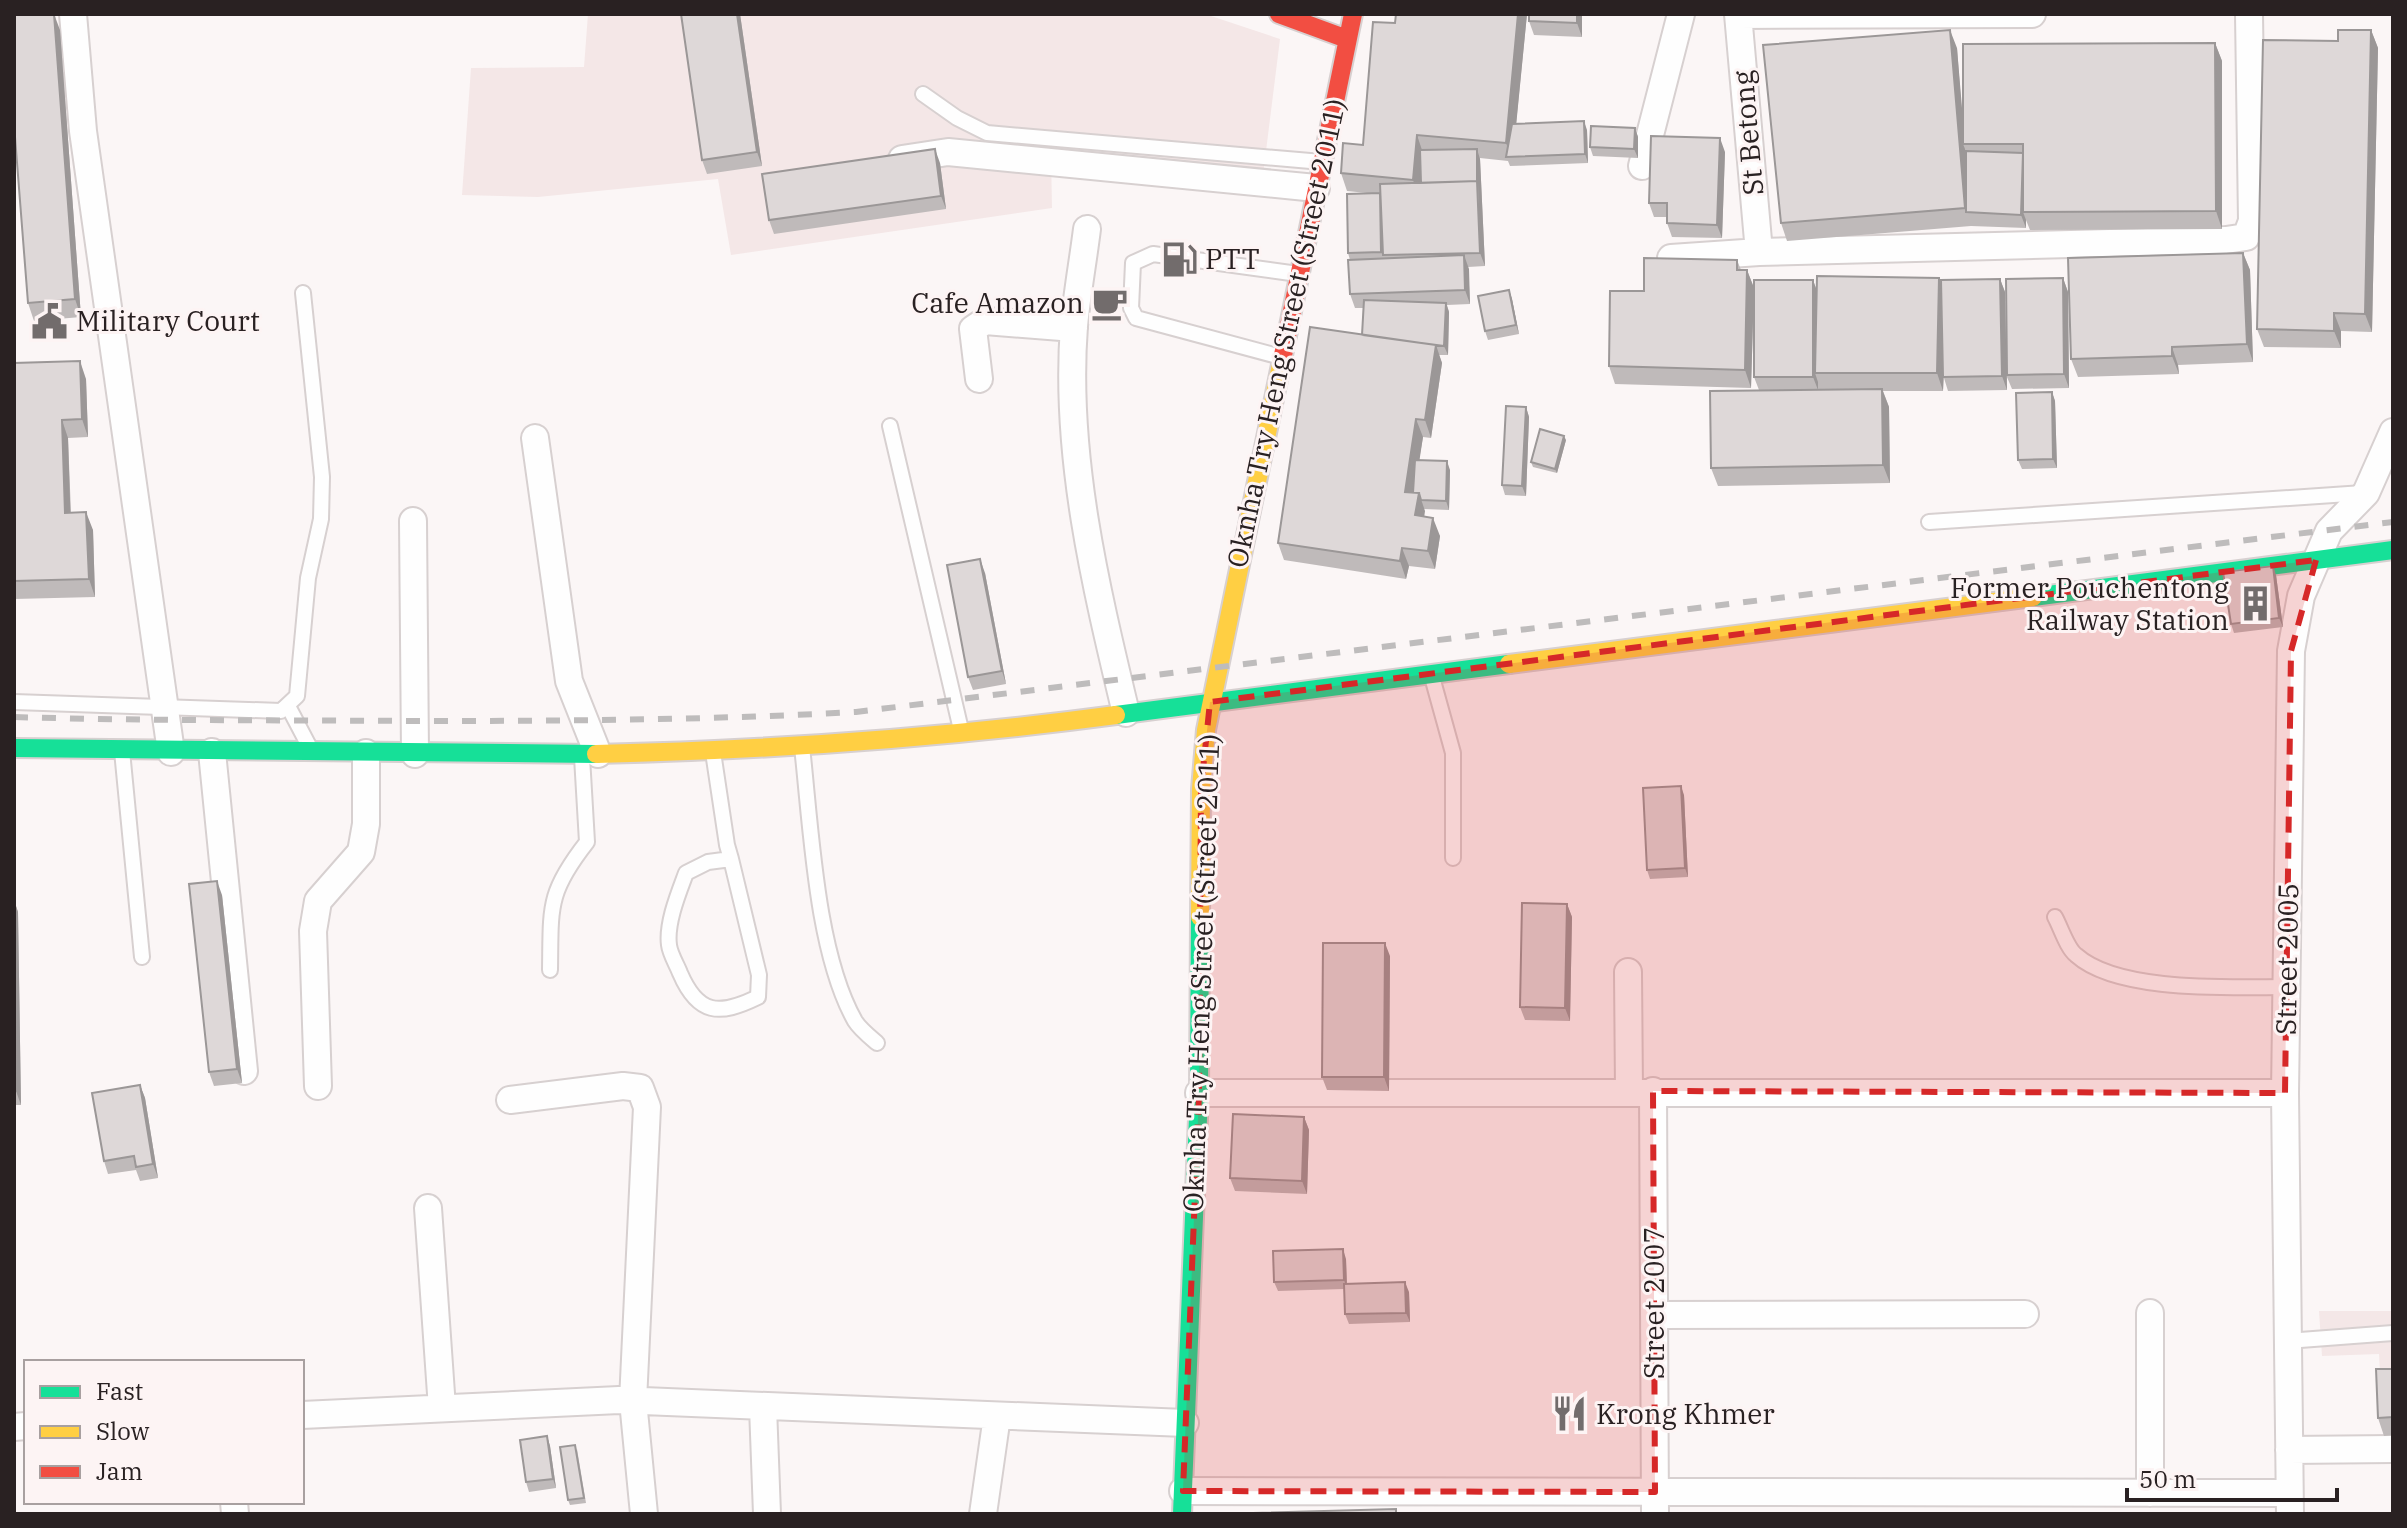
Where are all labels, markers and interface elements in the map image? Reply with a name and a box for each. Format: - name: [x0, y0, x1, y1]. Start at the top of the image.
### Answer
- street label: St Betong: [1724, 69, 1771, 197]
- street label: Oknha Try Heng Street (Street 2011): [1218, 95, 1353, 571]
- fuel station icon: PTT: [1160, 240, 1198, 278]
- place label: PTT: [1205, 240, 1260, 277]
- place label: Cafe Amazon: [911, 284, 1084, 321]
- cafe icon: Cafe Amazon: [1091, 284, 1129, 322]
- public building icon: Military Court: [31, 302, 69, 340]
- place label: Military Court: [76, 302, 260, 339]
- place label: Former Pouchentong Railway Station: [1950, 569, 2229, 638]
- building icon: Former Pouchentong Railway Station: [2236, 585, 2274, 623]
- street label: Oknha Try Heng Street (Street 2011): [1174, 733, 1227, 1213]
- street label: Street 2005: [2267, 883, 2306, 1035]
- street label: Street 2007: [1635, 1227, 1672, 1379]
- legend: [24, 1360, 304, 1504]
- text: Fast: [96, 1375, 143, 1407]
- restaurant icon: Krong Khmer: [1551, 1395, 1589, 1433]
- place label: Krong Khmer: [1596, 1395, 1775, 1432]
- text: Slow: [96, 1415, 150, 1447]
- scale bar: [2127, 1452, 2337, 1502]
- text: Jam: [96, 1455, 143, 1487]
- text: 50 m: [2139, 1463, 2196, 1495]

